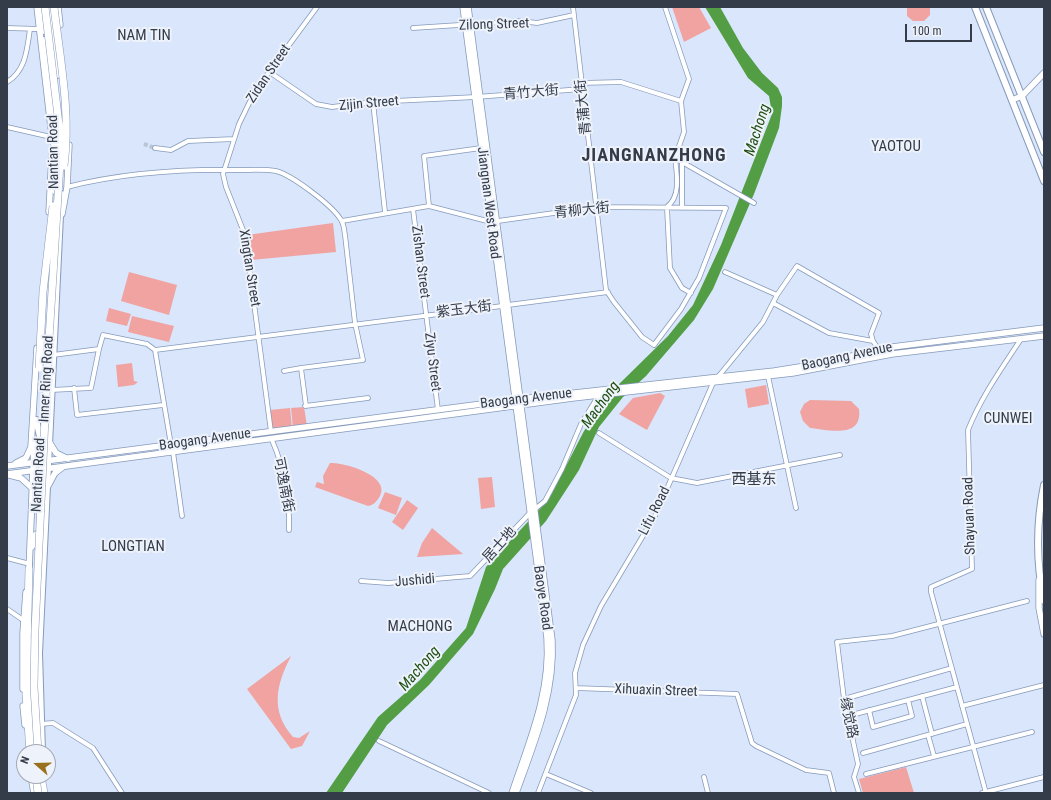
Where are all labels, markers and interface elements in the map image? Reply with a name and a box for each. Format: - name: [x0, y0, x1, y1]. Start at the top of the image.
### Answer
- street label: Zilong Street: [458, 15, 530, 35]
- scale bar: [907, 16, 974, 42]
- text: 100 m: [912, 24, 942, 38]
- district label: NAM TIN: [114, 27, 174, 45]
- street label: Zidan Street: [243, 42, 295, 106]
- street label: 青蒲大街: [573, 78, 595, 136]
- street label: 青竹大街: [502, 82, 560, 104]
- street label: Zijin Street: [339, 93, 399, 115]
- water label: Machong: [741, 102, 775, 158]
- street label: Nantian Road: [45, 115, 63, 189]
- district label: YAOTOU: [868, 138, 924, 156]
- district label: JIANGNANZHONG: [581, 145, 727, 167]
- street label: Jiangnan West Road: [473, 146, 503, 260]
- street label: 青柳大街: [553, 200, 611, 222]
- street label: Zishan Street: [407, 225, 433, 299]
- street label: Xingtan Street: [235, 228, 263, 308]
- street label: 紫玉大街: [435, 298, 493, 322]
- street label: Ziyu Street: [420, 332, 444, 392]
- street label: Inner Ring Road: [36, 335, 58, 423]
- street label: Baogang Avenue: [800, 339, 894, 375]
- water label: Machong: [578, 378, 624, 432]
- street label: Baogang Avenue: [479, 385, 573, 413]
- district label: CUNWEI: [981, 410, 1035, 428]
- street label: Baogang Avenue: [158, 425, 252, 455]
- street label: Nantian Road: [29, 437, 49, 513]
- street label: 可逸南街: [269, 456, 297, 514]
- district label: 西基东: [732, 471, 776, 489]
- street label: Shayuan Road: [960, 477, 980, 555]
- street label: Lifu Road: [636, 484, 674, 538]
- street label: 居士地: [480, 524, 520, 566]
- district label: LONGTIAN: [97, 538, 169, 556]
- street label: Baoye Road: [529, 565, 555, 631]
- street label: Jushidi: [394, 571, 436, 591]
- district label: MACHONG: [384, 618, 456, 636]
- water label: Machong: [396, 643, 444, 695]
- street label: Xihuaxin Street: [614, 681, 698, 701]
- street label: 缘觉路: [835, 696, 861, 740]
- north arrow: [16, 744, 56, 784]
- text: N: [18, 755, 32, 765]

